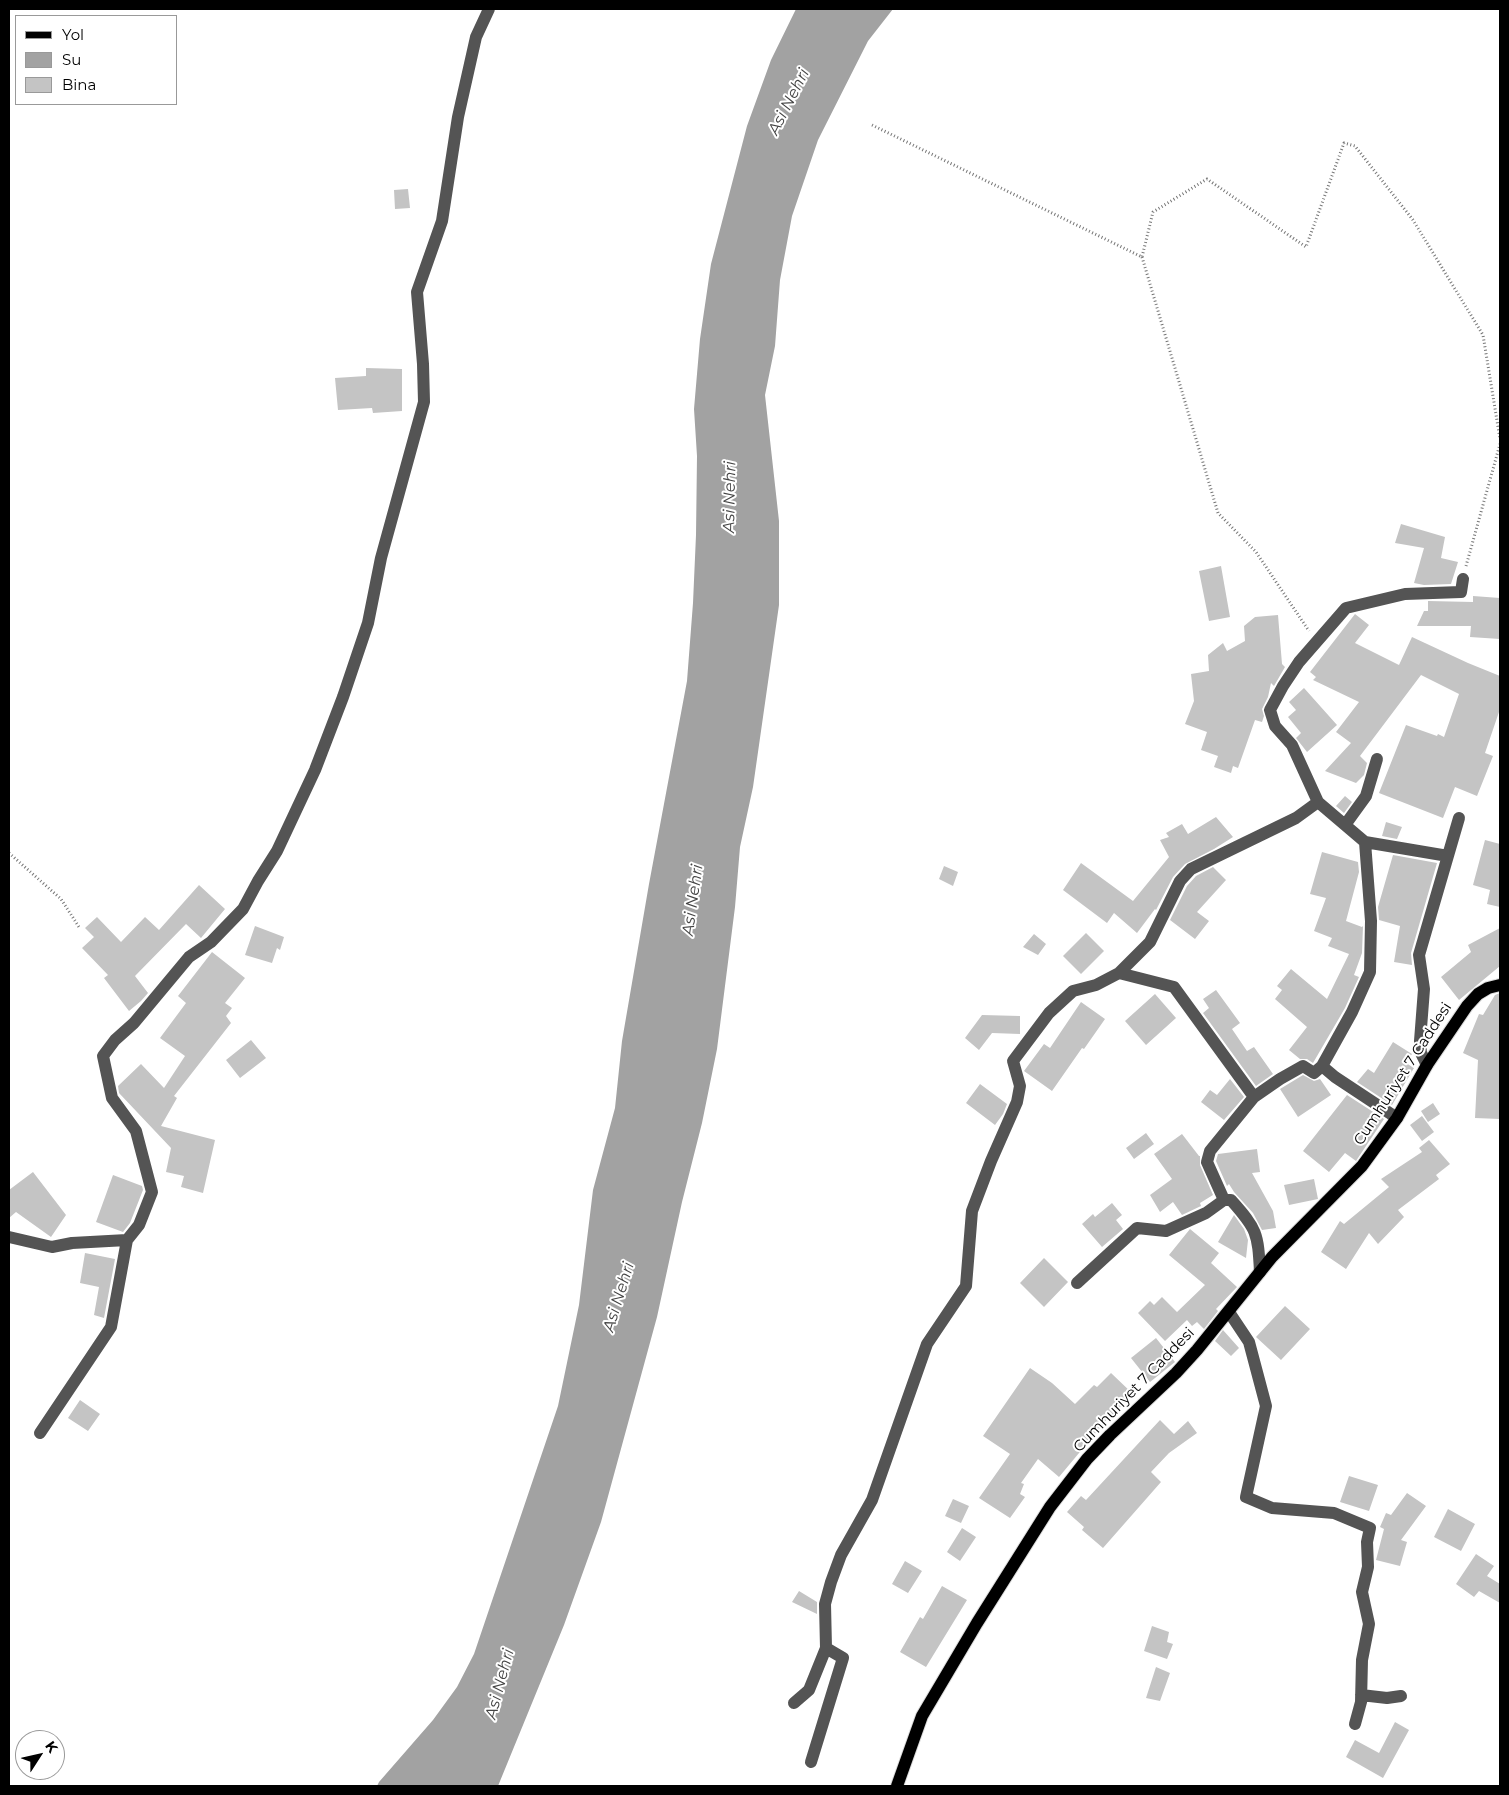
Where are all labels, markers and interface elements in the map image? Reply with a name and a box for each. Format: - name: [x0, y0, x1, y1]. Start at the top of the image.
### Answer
- legend: [15, 15, 178, 105]
- text: Yol: [62, 25, 84, 44]
- text: Su: [62, 50, 81, 69]
- water label: Asi Nehri: [764, 66, 814, 138]
- text: Bina: [62, 75, 96, 94]
- water label: Asi Nehri: [720, 461, 740, 533]
- water label: Asi Nehri: [678, 863, 708, 937]
- street label: Cumhuriyet 7 Caddesi: [1350, 999, 1456, 1149]
- water label: Asi Nehri: [599, 1260, 639, 1334]
- street label: Cumhuriyet 7 Caddesi: [1070, 1324, 1198, 1456]
- water label: Asi Nehri: [481, 1647, 519, 1721]
- north arrow: [15, 1730, 65, 1780]
- text: K: [41, 1738, 62, 1756]

